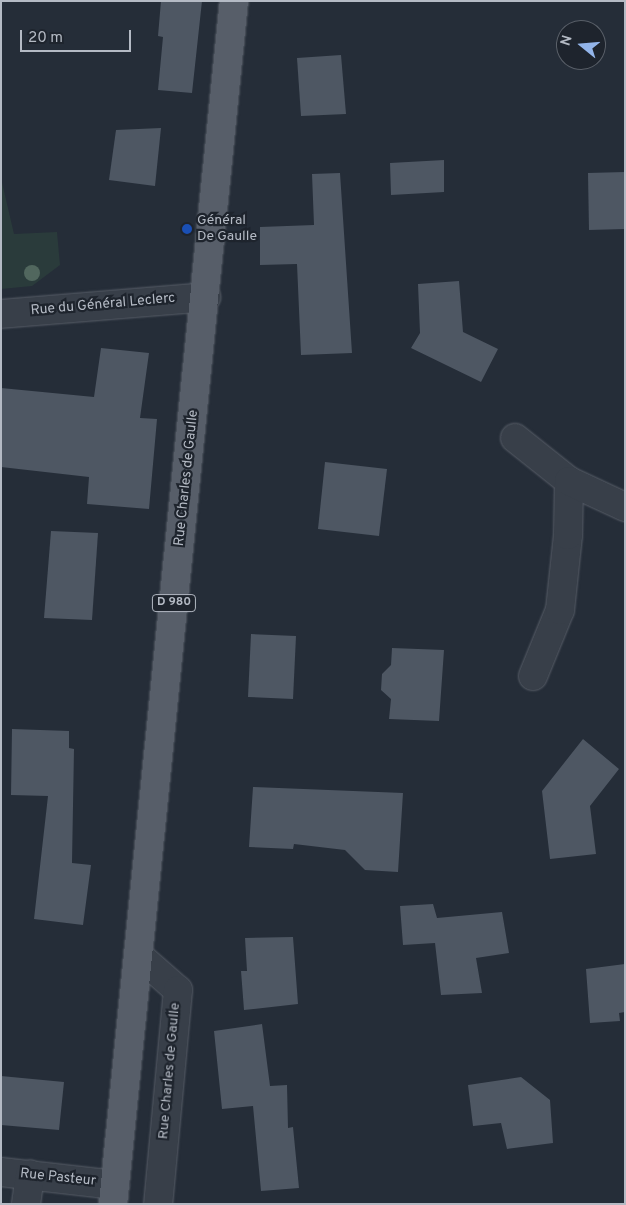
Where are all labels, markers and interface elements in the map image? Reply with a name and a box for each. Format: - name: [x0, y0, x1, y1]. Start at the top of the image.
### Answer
- scale bar: [22, 20, 134, 52]
- north arrow: [556, 20, 606, 70]
- text: 20 m: [28, 29, 63, 48]
- text: N: [558, 33, 577, 48]
- place label: Général De Gaulle: [197, 213, 257, 246]
- marker: Général De Gaulle: [181, 223, 193, 235]
- street label: Rue du Général Leclerc: [30, 290, 176, 320]
- street label: Rue Charles de Gaulle: [171, 409, 203, 547]
- road number: D 980: [152, 594, 196, 612]
- street label: Rue Charles de Gaulle: [156, 1002, 184, 1140]
- street label: Rue Pasteur: [19, 1166, 97, 1190]

